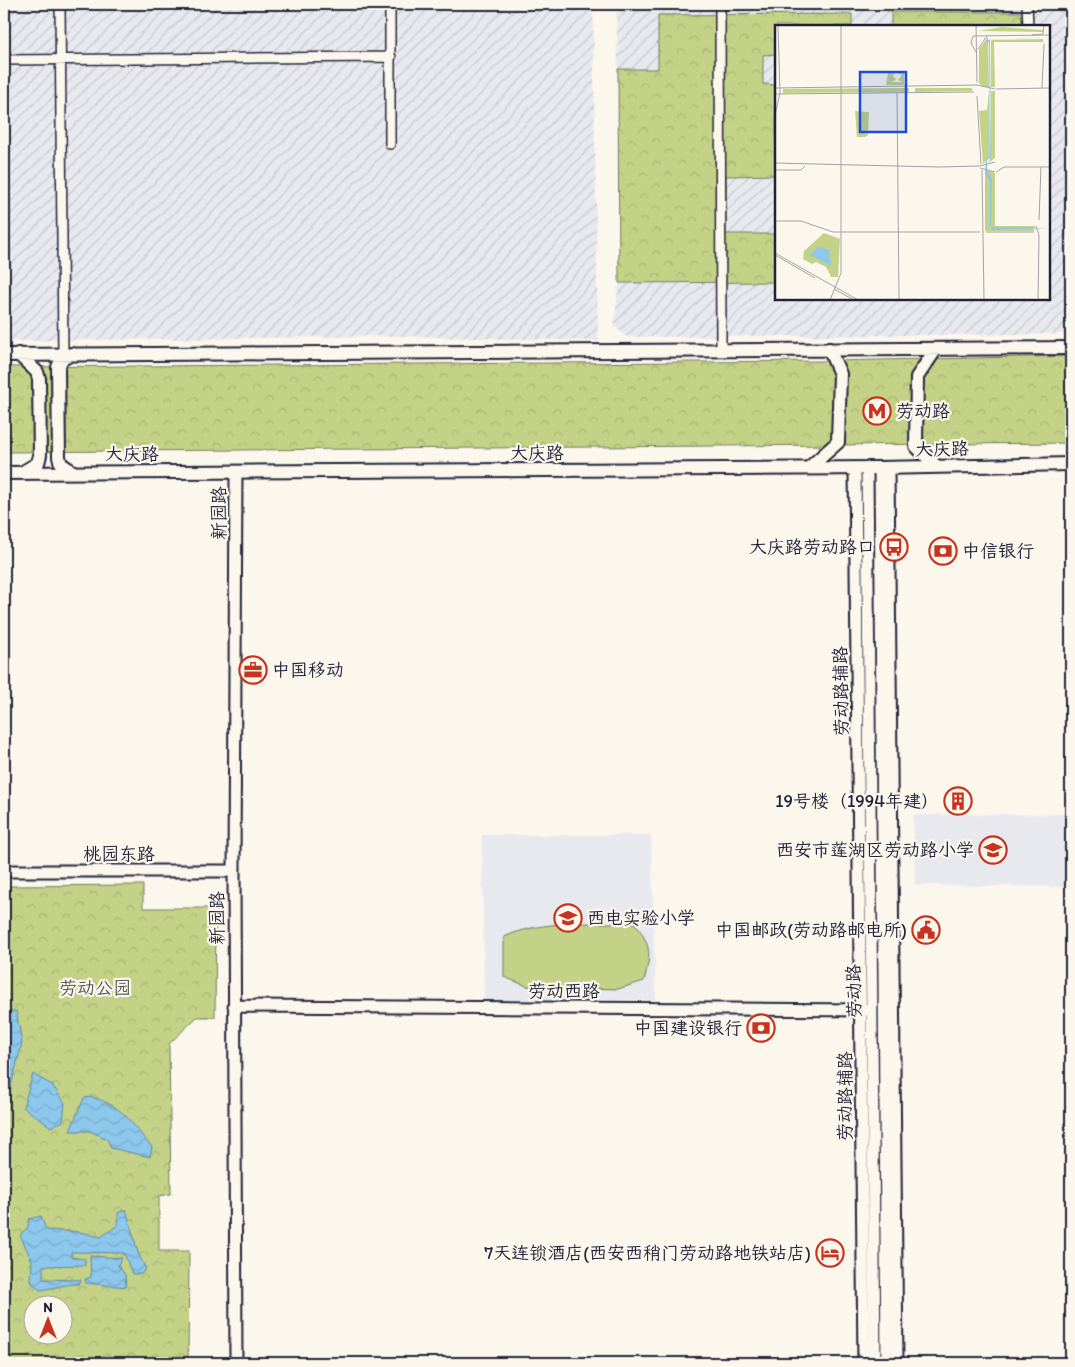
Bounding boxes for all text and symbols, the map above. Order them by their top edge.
inset map [775,25,1050,300]
metro station icon: 劳动路 [862,396,892,426]
place label: 劳动路 [896,400,950,422]
street label: 大庆路 [915,438,969,460]
street label: 大庆路 [510,442,564,464]
street label: 大庆路 [105,443,159,465]
street label: 新园路 [208,486,230,540]
bus stop icon: 大庆路劳动路口 [879,532,909,562]
place label: 大庆路劳动路口 [749,536,875,558]
bank icon: 中信银行 [928,536,958,566]
place label: 中信银行 [962,540,1034,562]
street label: 劳动路辅路 [829,646,853,736]
office icon: 中国移动 [238,655,268,685]
place label: 中国移动 [272,659,344,681]
building icon: 19号楼（1994年建） [943,786,973,816]
place label: 19号楼（1994年建） [775,790,939,812]
school or university icon: 西安市莲湖区劳动路小学 [978,835,1008,865]
place label: 西安市莲湖区劳动路小学 [776,839,974,861]
street label: 桃园东路 [83,843,155,865]
street label: 新园路 [206,891,228,945]
school or university icon: 西电实验小学 [553,903,583,933]
place label: 西电实验小学 [587,907,695,929]
public building icon: 中国邮政(劳动路邮电所) [911,915,941,945]
place label: 中国邮政(劳动路邮电所) [715,919,907,941]
street label: 劳动路 [843,964,865,1018]
park label: 劳动公园 [59,977,131,999]
street label: 劳动西路 [528,980,600,1002]
bank icon: 中国建设银行 [746,1013,776,1043]
place label: 中国建设银行 [634,1017,742,1039]
street label: 劳动路辅路 [834,1051,856,1141]
hotel icon: 7天连锁酒店(西安西稍门劳动路地铁站店) [815,1238,845,1268]
place label: 7天连锁酒店(西安西稍门劳动路地铁站店) [484,1242,811,1264]
north arrow [22,1294,72,1344]
text: N [43,1299,53,1316]

